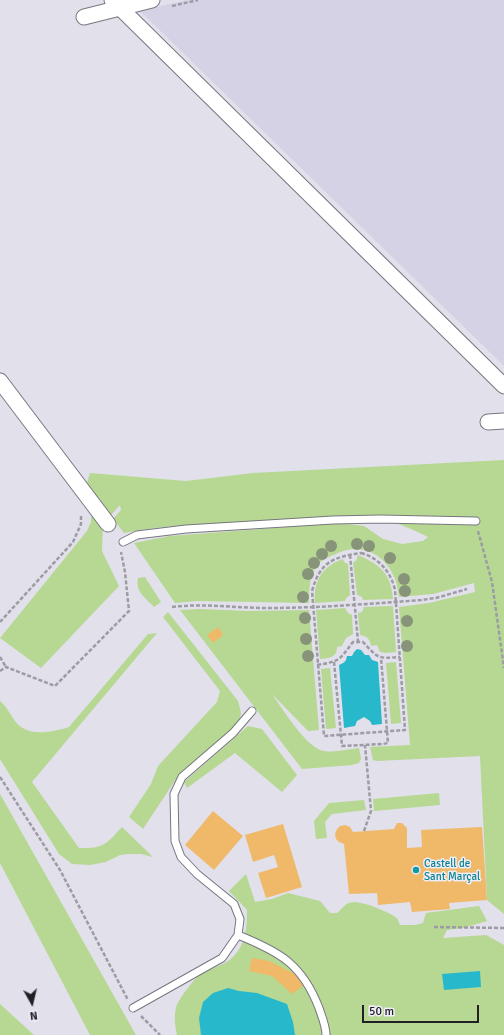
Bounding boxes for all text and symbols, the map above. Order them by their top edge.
place label: Castell de Sant Marçal [424,857,480,883]
marker: Castell de Sant Marçal [411,865,421,875]
north arrow [12,983,52,1023]
scale bar [364,997,481,1023]
text: 50 m [369,1004,394,1019]
text: N [29,1008,38,1022]

